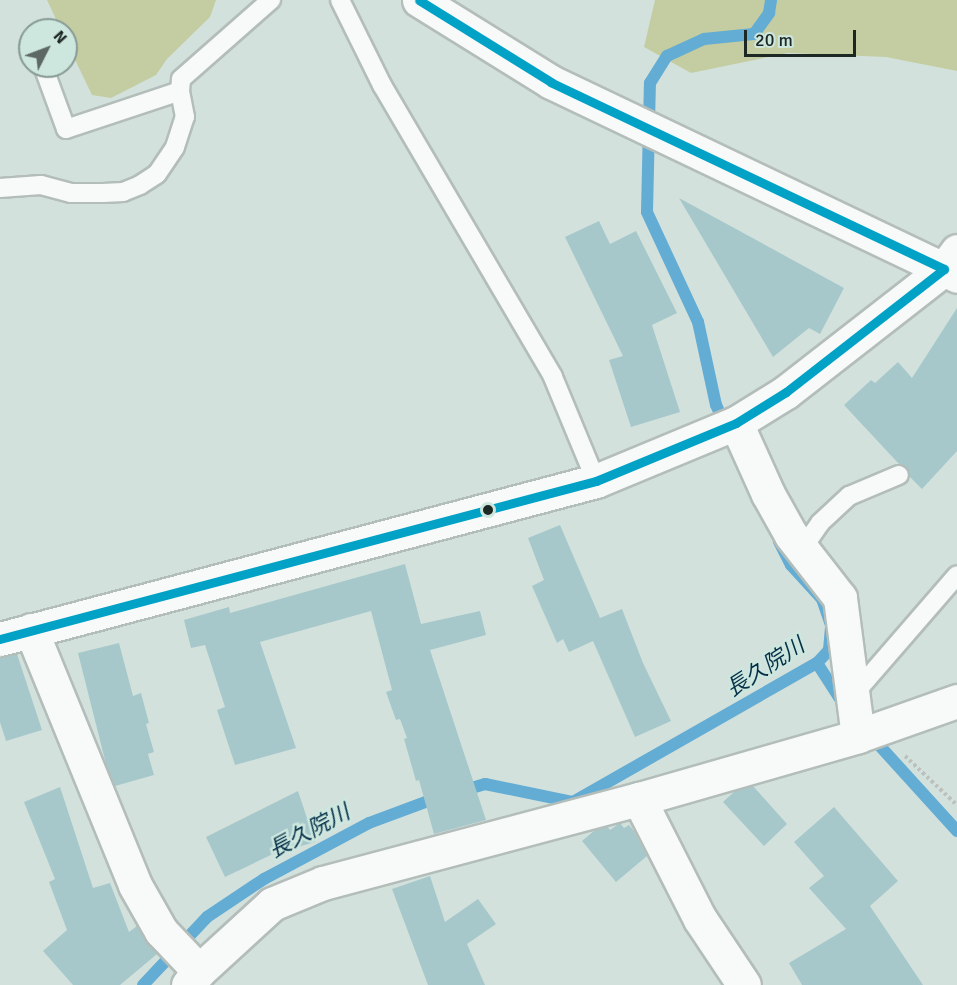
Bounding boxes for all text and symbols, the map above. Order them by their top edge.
north arrow [18,18,78,78]
scale bar [747,18,860,56]
text: N [49,26,71,48]
text: 20 m [755,29,793,51]
unlabelled marker [482,504,494,516]
water label: 長久院川 [721,632,809,702]
water label: 長久院川 [264,799,354,863]

